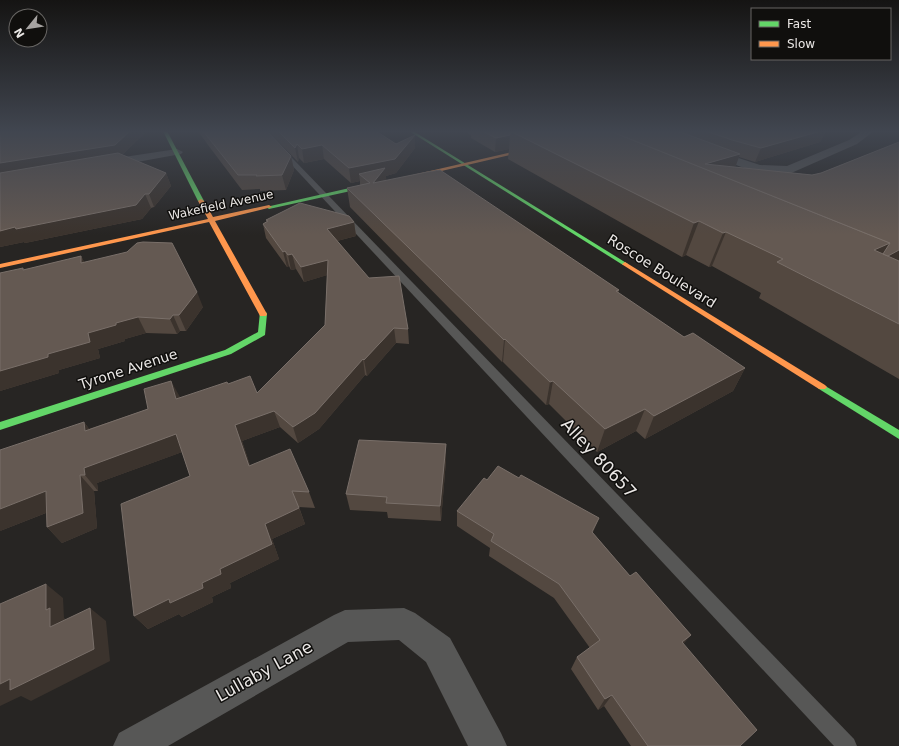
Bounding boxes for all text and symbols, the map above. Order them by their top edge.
north arrow [8,8,48,48]
legend [751,8,891,60]
text: Fast [787,17,811,31]
text: N [12,26,28,40]
text: Slow [787,37,815,51]
street label: Wakefield Avenue [167,187,275,223]
street label: Roscoe Boulevard [605,231,719,311]
street label: Tyrone Avenue [76,346,179,393]
street label: Alley 80657 [557,414,641,502]
street label: Lullaby Lane [212,636,316,706]

